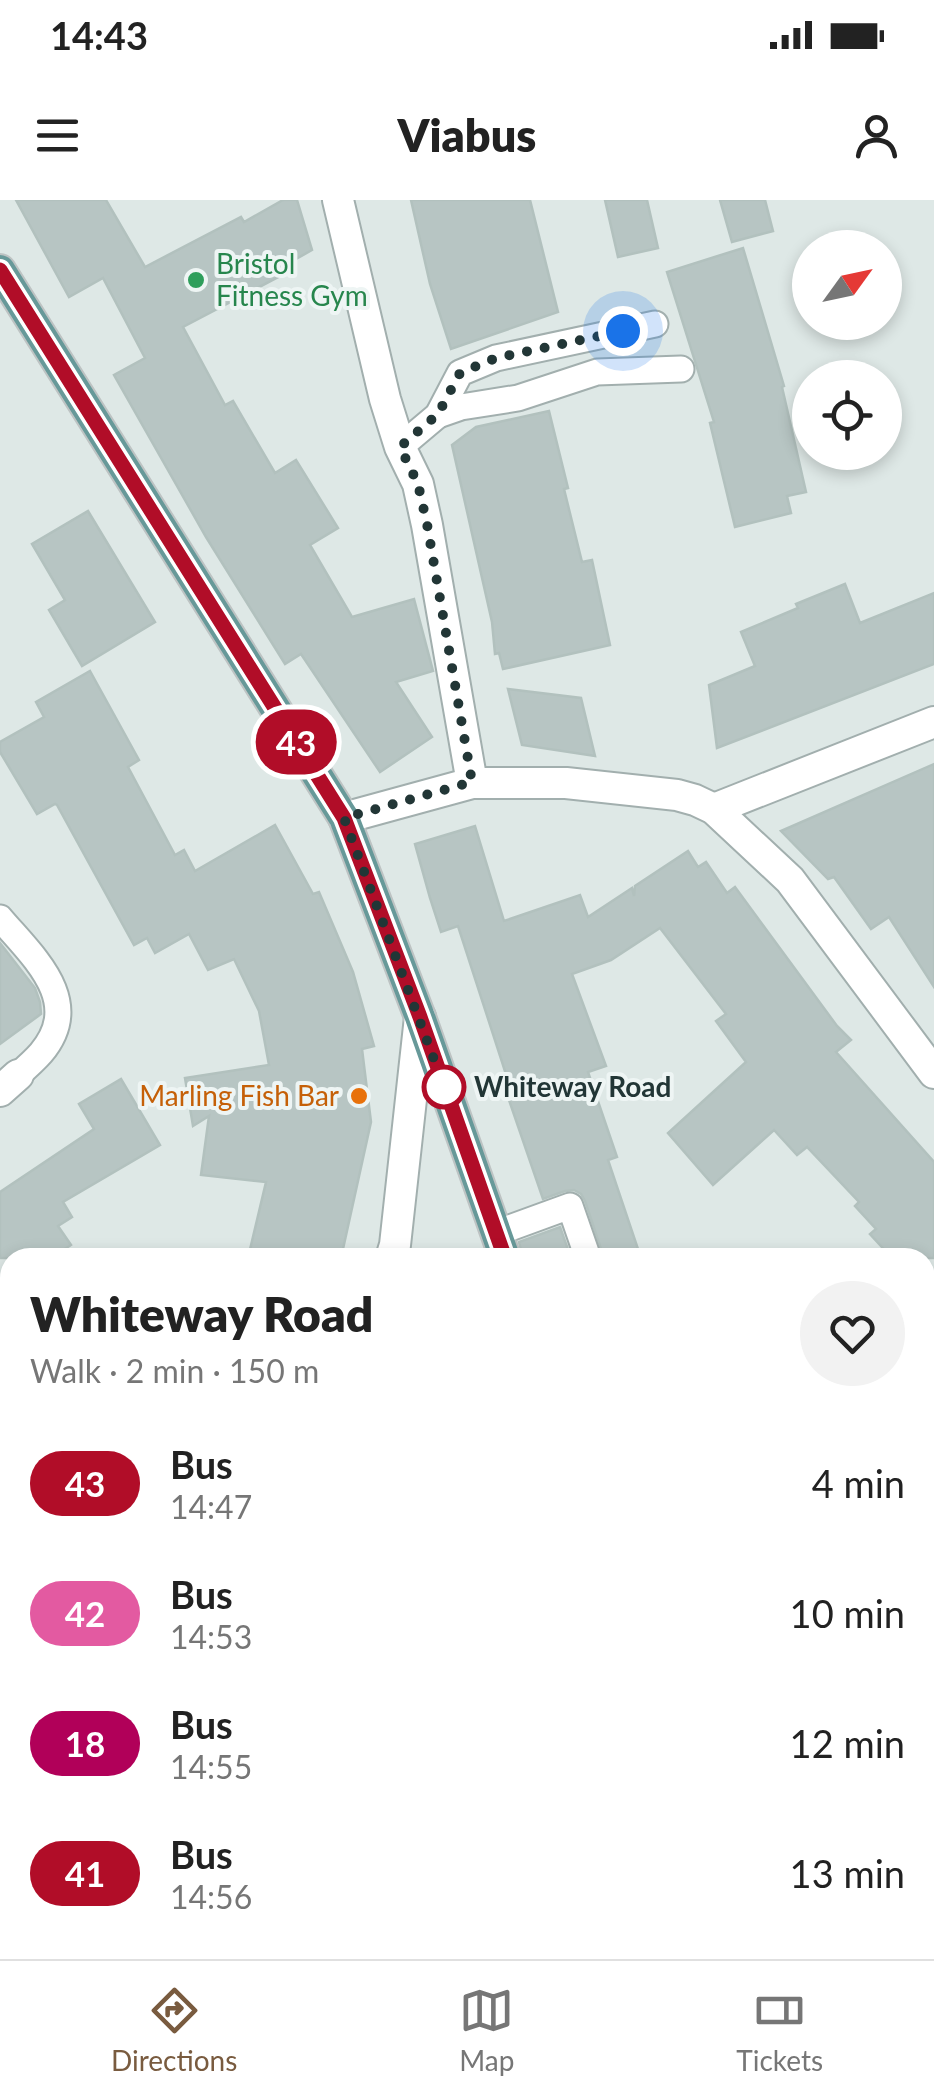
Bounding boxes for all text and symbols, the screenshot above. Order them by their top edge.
text: 14:43 [50,12,148,58]
icon: menu [30,108,85,163]
text: Viabus [398,108,536,162]
icon: person [849,108,904,163]
north arrow [792,230,902,340]
map controls [792,230,902,470]
place label: Bristol Fitness Gym [216,246,368,312]
marker: Bristol Fitness Gym [185,269,207,291]
your location [598,306,648,356]
button: locate [792,360,902,470]
line badge: 43 [251,710,341,774]
text: 43 [276,721,316,763]
marker: Whiteway Road [423,1066,465,1108]
place label: Whiteway Road [474,1069,671,1103]
place label: Marling Fish Bar [139,1078,339,1112]
marker: Marling Fish Bar [348,1085,370,1107]
button: heart [800,1281,905,1386]
text: Whiteway Road [30,1285,373,1342]
text: Walk · 2 min · 150 m [30,1351,319,1390]
text: Bus [170,1441,233,1487]
text: 4 min [812,1460,905,1506]
text: 43 [65,1462,105,1504]
text: 14:47 [170,1487,252,1526]
text: Bus [170,1571,233,1617]
text: 10 min [790,1590,905,1636]
text: 42 [65,1592,105,1634]
text: 14:53 [170,1617,252,1656]
text: Bus [170,1701,233,1747]
text: 12 min [790,1720,905,1766]
text: 18 [65,1722,105,1764]
text: 14:55 [170,1747,252,1786]
text: Bus [170,1831,233,1877]
text: 13 min [790,1850,905,1896]
text: 41 [65,1852,105,1894]
text: 14:56 [170,1877,252,1916]
tab: Directions [111,1983,237,2077]
tab: Map [459,1983,514,2077]
tab: Tickets [736,1983,823,2077]

